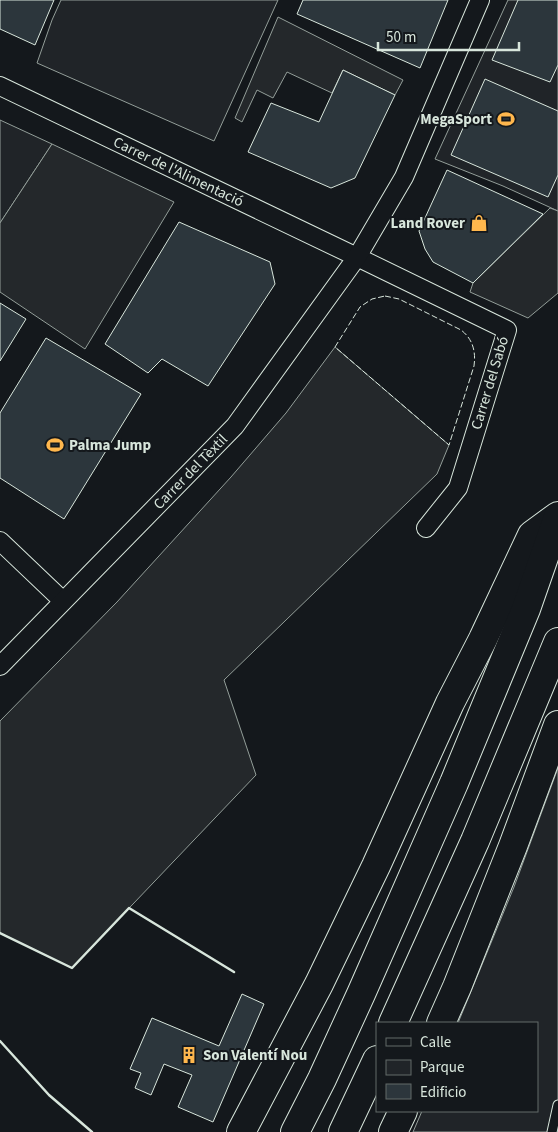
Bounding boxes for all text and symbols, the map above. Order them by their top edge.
scale bar [378,20,519,52]
text: 50 m [386,27,416,48]
place label: MegaSport [420,109,492,130]
sports icon: MegaSport [496,109,516,129]
street label: Carrer de l'Alimentació [110,131,247,212]
place label: Land Rover [390,213,465,234]
shop icon: Land Rover [469,213,489,233]
street label: Carrer del Sabó [466,334,514,432]
street label: Carrer del Tèxtil [148,429,232,514]
sports icon: Palma Jump [45,435,65,455]
place label: Palma Jump [69,435,151,456]
legend [376,1022,538,1112]
text: Calle [420,1032,451,1053]
building icon: Son Valentí Nou [179,1045,199,1065]
place label: Son Valentí Nou [203,1045,307,1066]
text: Parque [420,1057,464,1078]
text: Edificio [420,1082,467,1103]

